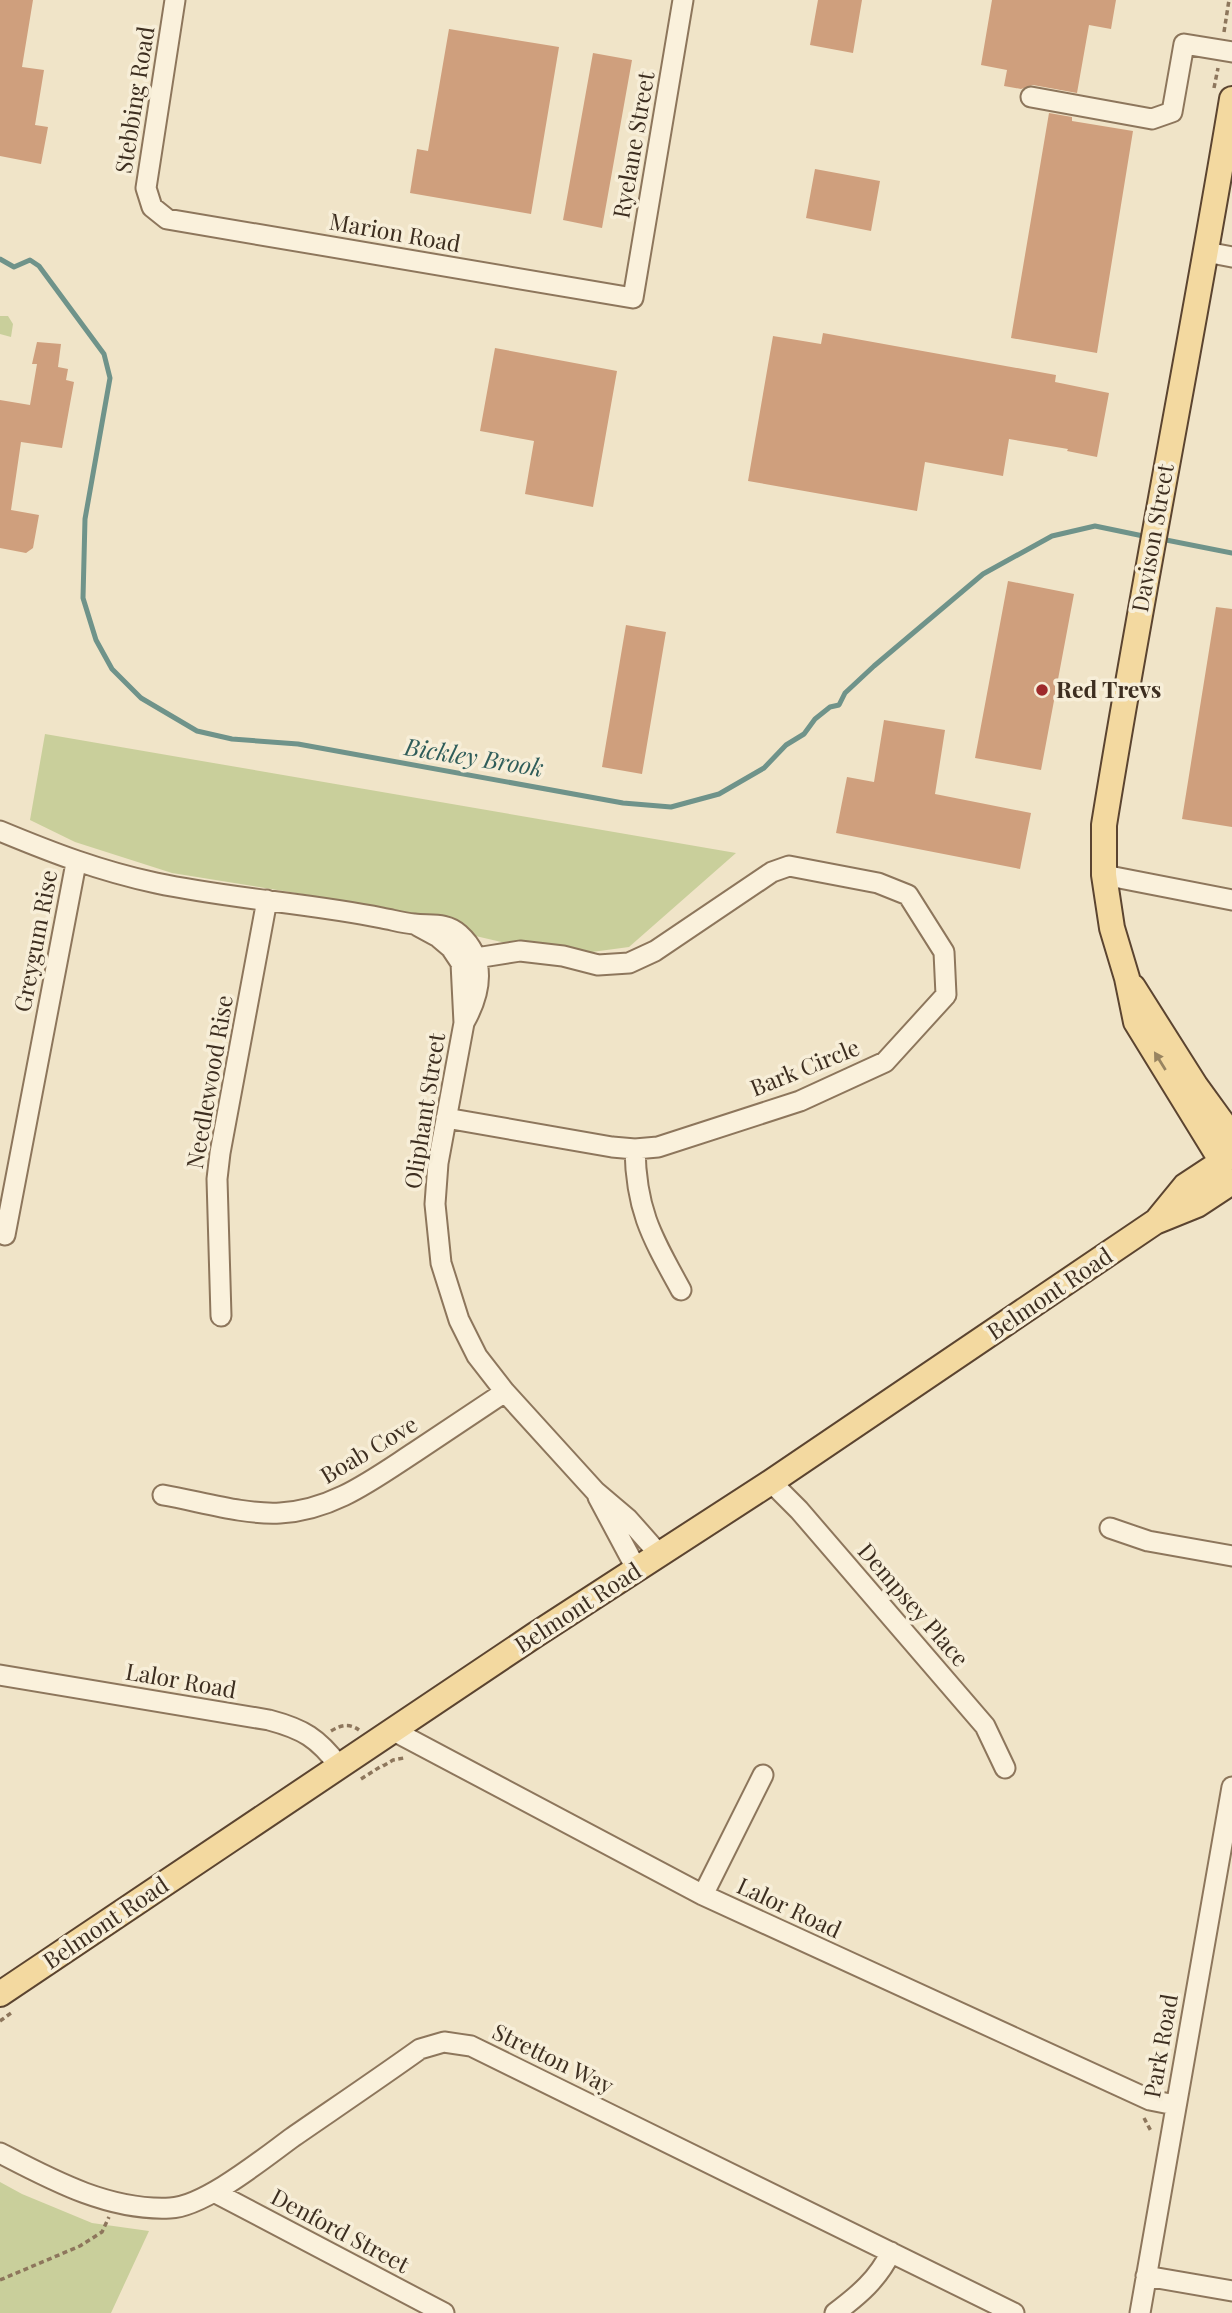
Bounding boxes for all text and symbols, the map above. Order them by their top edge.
street label: Stebbing Road [107,24,160,176]
street label: Ryelane Street [604,68,661,221]
street label: Marion Road [327,205,463,258]
street label: Davison Street [1123,460,1180,614]
place label: Red Trevs [1056,673,1161,704]
marker: Red Trevs [1034,682,1050,698]
water label: Bickley Brook [401,729,546,783]
street label: Greygum Rise [6,867,63,1014]
street label: Needlewood Rise [178,993,239,1171]
street label: Oliphant Street [396,1030,451,1191]
street label: Bark Circle [745,1031,864,1103]
one-way arrow [1154,1052,1167,1071]
street label: Belmont Road [980,1239,1118,1346]
street label: Boab Cove [314,1408,423,1490]
street label: Dempsey Place [852,1536,977,1673]
street label: Belmont Road [508,1554,646,1659]
street label: Lalor Road [124,1655,239,1704]
street label: Belmont Road [36,1868,174,1975]
street label: Lalor Road [732,1869,847,1944]
street label: Park Road [1135,1991,1184,2100]
street label: Stretton Way [488,2015,620,2101]
street label: Denford Street [266,2180,416,2280]

